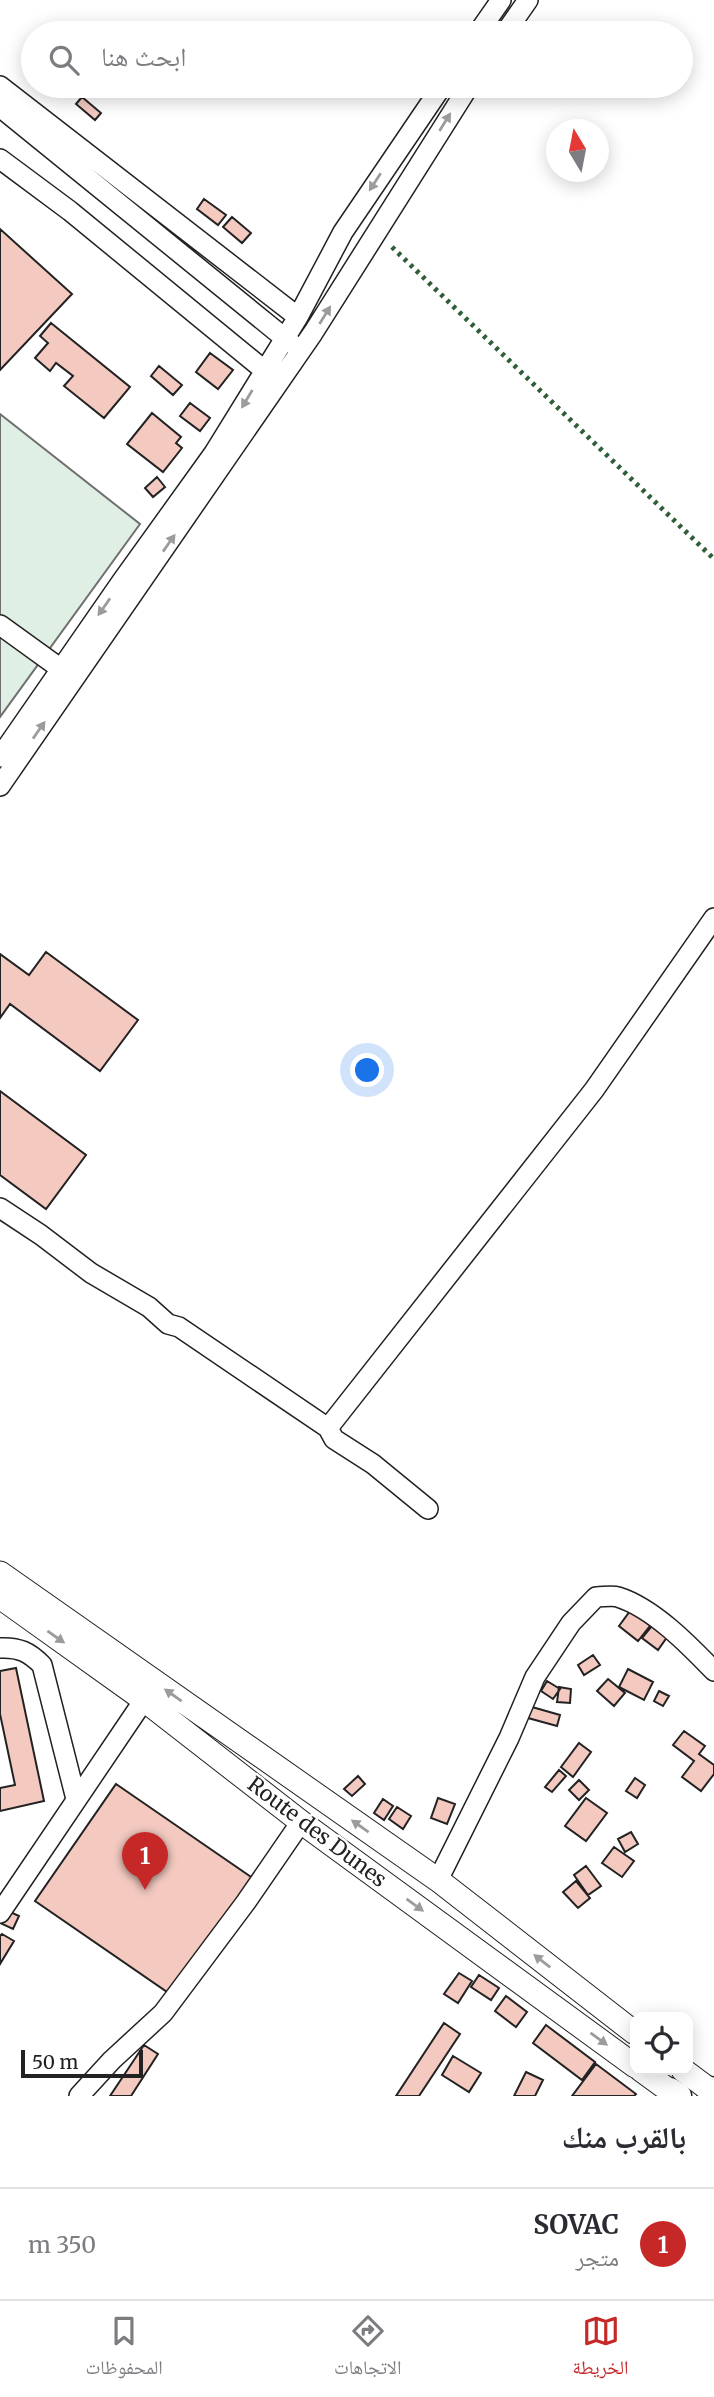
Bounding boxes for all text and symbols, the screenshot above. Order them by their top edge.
search box [21,21,693,98]
text: ابحث هنا [101,40,186,73]
icon: search [45,41,83,79]
one-way arrow [439,112,452,131]
north arrow [546,119,609,182]
one-way arrow [369,173,382,192]
one-way arrow [318,305,331,324]
one-way arrow [240,390,253,409]
one-way arrow [162,534,176,552]
one-way arrow [98,597,111,616]
one-way arrow [32,721,46,739]
your location [350,1053,384,1087]
one-way arrow [47,1630,65,1644]
one-way arrow [164,1688,182,1702]
street label: Route des Dunes [242,1771,392,1893]
one-way arrow [351,1819,369,1833]
pin: 1 [122,1832,168,1890]
one-way arrow [406,1897,424,1911]
one-way arrow [534,1954,552,1969]
map controls [630,2012,693,2075]
button: locate [630,2012,693,2075]
one-way arrow [589,2032,608,2046]
scale bar [21,2047,144,2079]
text: 50 m [32,2050,78,2074]
text: بالقرب منك [562,2118,686,2156]
text: SOVAC [533,2208,619,2241]
text: 350 m [28,2230,96,2259]
text: 1 [658,2230,668,2259]
text: متجر [576,2243,619,2272]
tab: المحفوظات [86,2312,163,2386]
tab: الاتجاهات [334,2312,401,2386]
tab: الخريطة [573,2312,628,2386]

